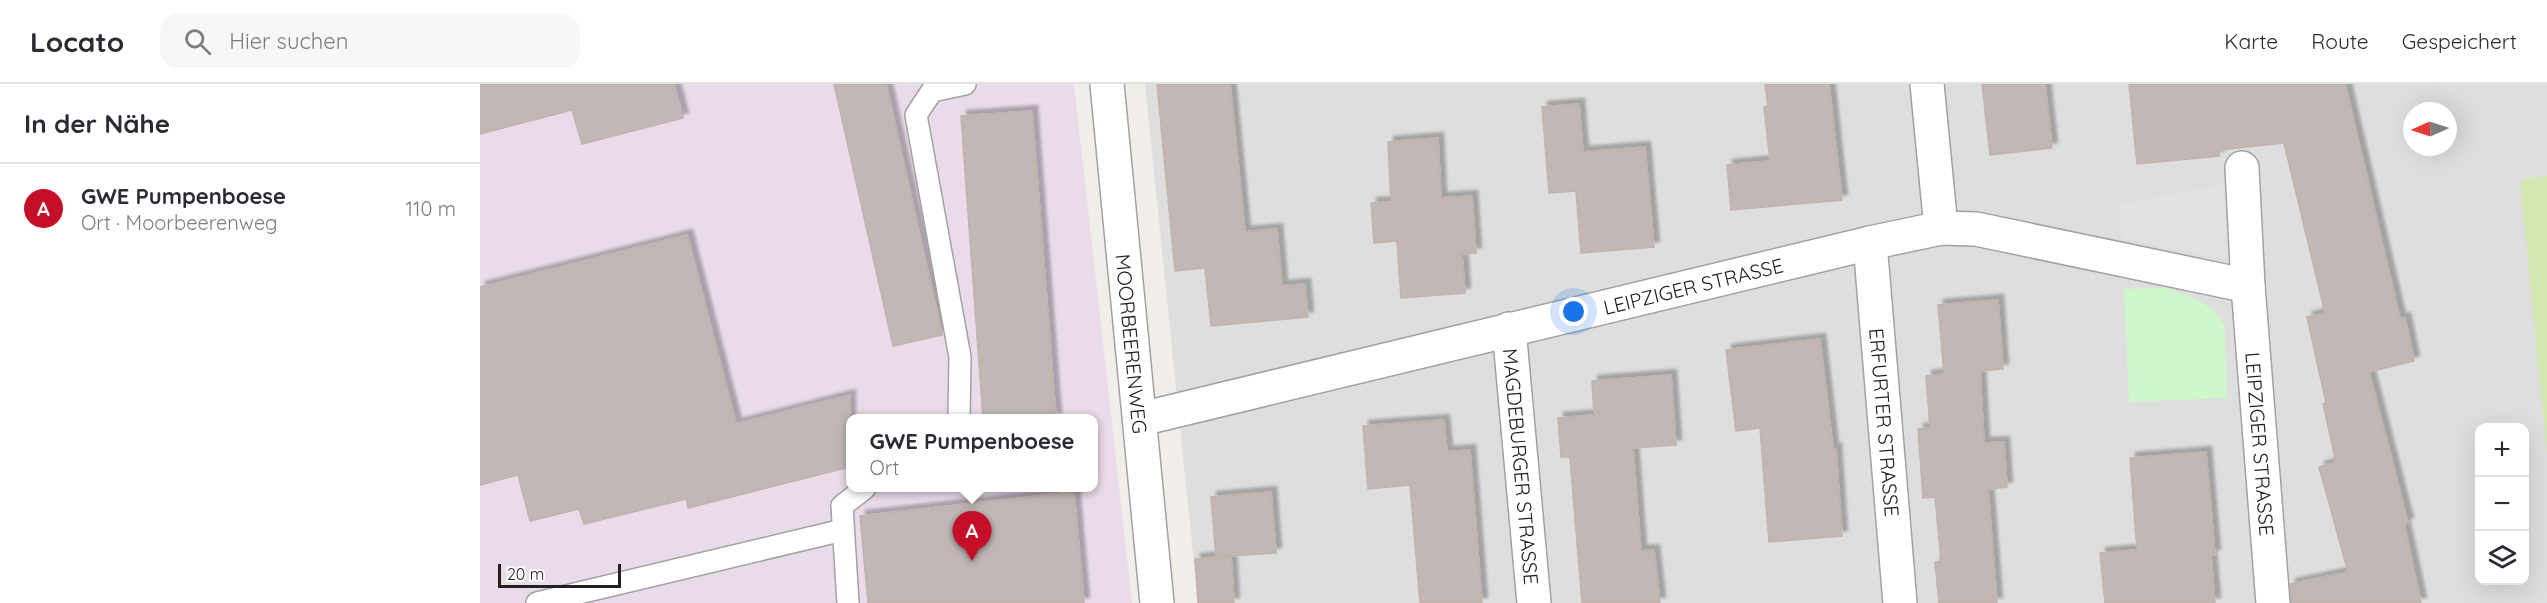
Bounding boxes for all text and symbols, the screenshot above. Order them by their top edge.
search box [160,14,580,68]
text: Locato [30,24,124,59]
icon: search [181,25,214,58]
text: Hier suchen [229,27,348,55]
text: Karte [2224,28,2278,54]
text: Route [2311,28,2369,54]
text: Gespeichert [2402,28,2517,54]
north arrow [2403,102,2457,156]
text: In der Nähe [24,107,170,140]
text: GWE Pumpenboese [81,182,286,210]
text: A [37,196,50,221]
text: 110 m [406,196,456,221]
text: Ort · Moorbeerenweg [81,210,278,235]
street label: LEIPZIGER STRASSE [1601,252,1786,319]
street label: MOORBEERENWEG [1111,253,1153,435]
your location [1559,297,1588,326]
street label: ERFURTER STRASSE [1865,327,1905,518]
street label: MAGDEBURGER STRASSE [1498,347,1545,586]
street label: LEIPZIGER STRASSE [2241,351,2280,537]
popup [846,414,1098,492]
map controls [2475,423,2529,585]
button: + [2475,423,2529,477]
text: GWE Pumpenboese [870,427,1074,455]
text: Ort [870,455,899,480]
button: − [2475,477,2529,531]
pin: A [952,512,992,561]
button: layers [2475,531,2529,585]
scale bar [498,561,621,588]
text: 20 m [507,564,544,584]

